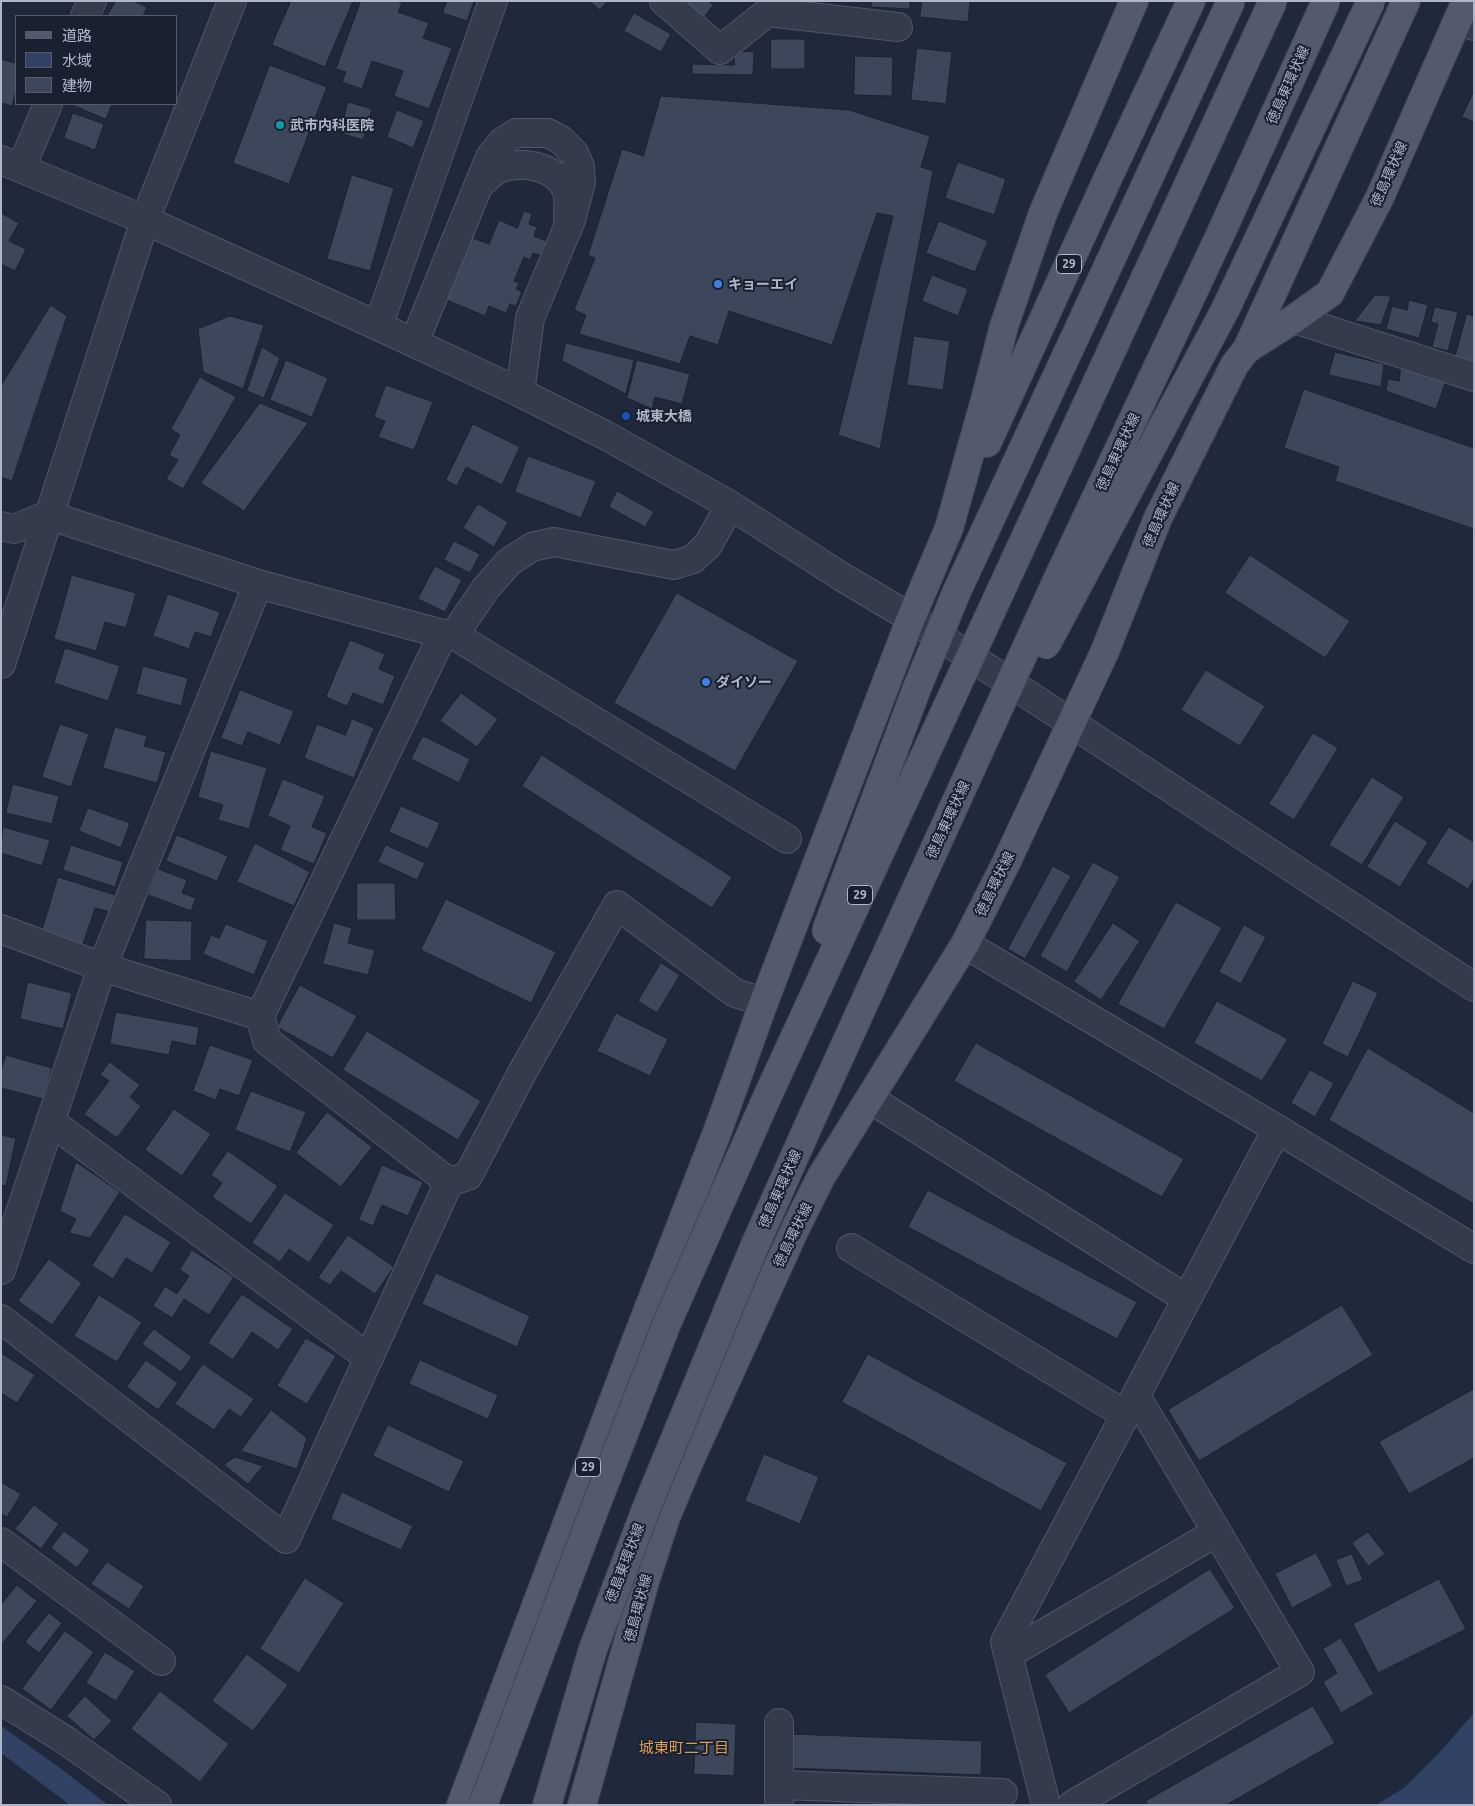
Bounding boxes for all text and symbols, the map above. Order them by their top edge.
legend [15,15,178,105]
text: 道路 [62,27,92,44]
street label: 徳島東環状線 [1263,43,1313,127]
text: 水域 [62,52,92,69]
text: 建物 [62,77,92,94]
place label: 武市内科医院 [290,117,374,133]
marker: 武市内科医院 [274,119,286,131]
street label: 徳島環状線 [1367,139,1411,209]
road number: 29 [1056,254,1082,274]
place label: キョーエイ [728,276,798,292]
marker: キョーエイ [712,278,724,290]
place label: 城東大橋 [636,408,692,424]
marker: 城東大橋 [620,410,632,422]
street label: 徳島東環状線 [1093,410,1143,494]
street label: 徳島環状線 [1139,480,1183,550]
place label: ダイソー [716,674,772,690]
marker: ダイソー [700,676,712,688]
street label: 徳島東環状線 [923,778,973,862]
street label: 徳島環状線 [972,849,1018,919]
road number: 29 [848,886,872,904]
street label: 徳島東環状線 [755,1147,805,1231]
street label: 徳島環状線 [770,1200,816,1270]
road number: 29 [576,1458,600,1476]
street label: 徳島東環状線 [602,1521,648,1605]
street label: 徳島環状線 [621,1572,655,1644]
district label: 城東町二丁目 [639,1739,729,1757]

